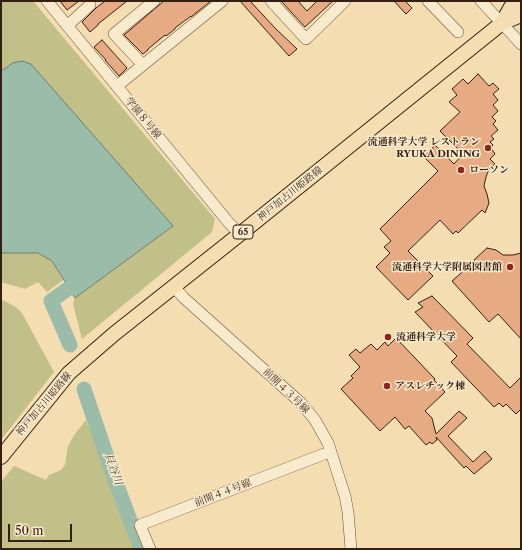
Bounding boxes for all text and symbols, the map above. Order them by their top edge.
street label: 学園８号線 [123,95,163,141]
place label: 流通科学大学 レストラン RYUKA DINING [367,136,480,160]
marker: 流通科学大学 レストラン RYUKA DINING [483,143,493,153]
street label: 神戸加古川姫路線 [255,164,325,224]
place label: ローソン [469,164,509,176]
marker: ローソン [456,165,466,175]
road number: 65 [233,225,253,239]
place label: 流通科学大学附属図書館 [392,261,502,273]
marker: 流通科学大学附属図書館 [505,262,515,272]
place label: 流通科学大学 [396,331,456,343]
marker: 流通科学大学 [383,332,393,342]
street label: 前開４３号線 [260,366,312,416]
street label: 神戸加古川姫路線 [14,370,74,438]
place label: アスレチック棟 [395,380,465,392]
marker: アスレチック棟 [382,381,392,391]
water label: 貝谷川 [101,451,125,487]
street label: 前開４４号線 [193,477,253,509]
scale bar [10,516,74,542]
text: 50 m [15,523,44,538]

